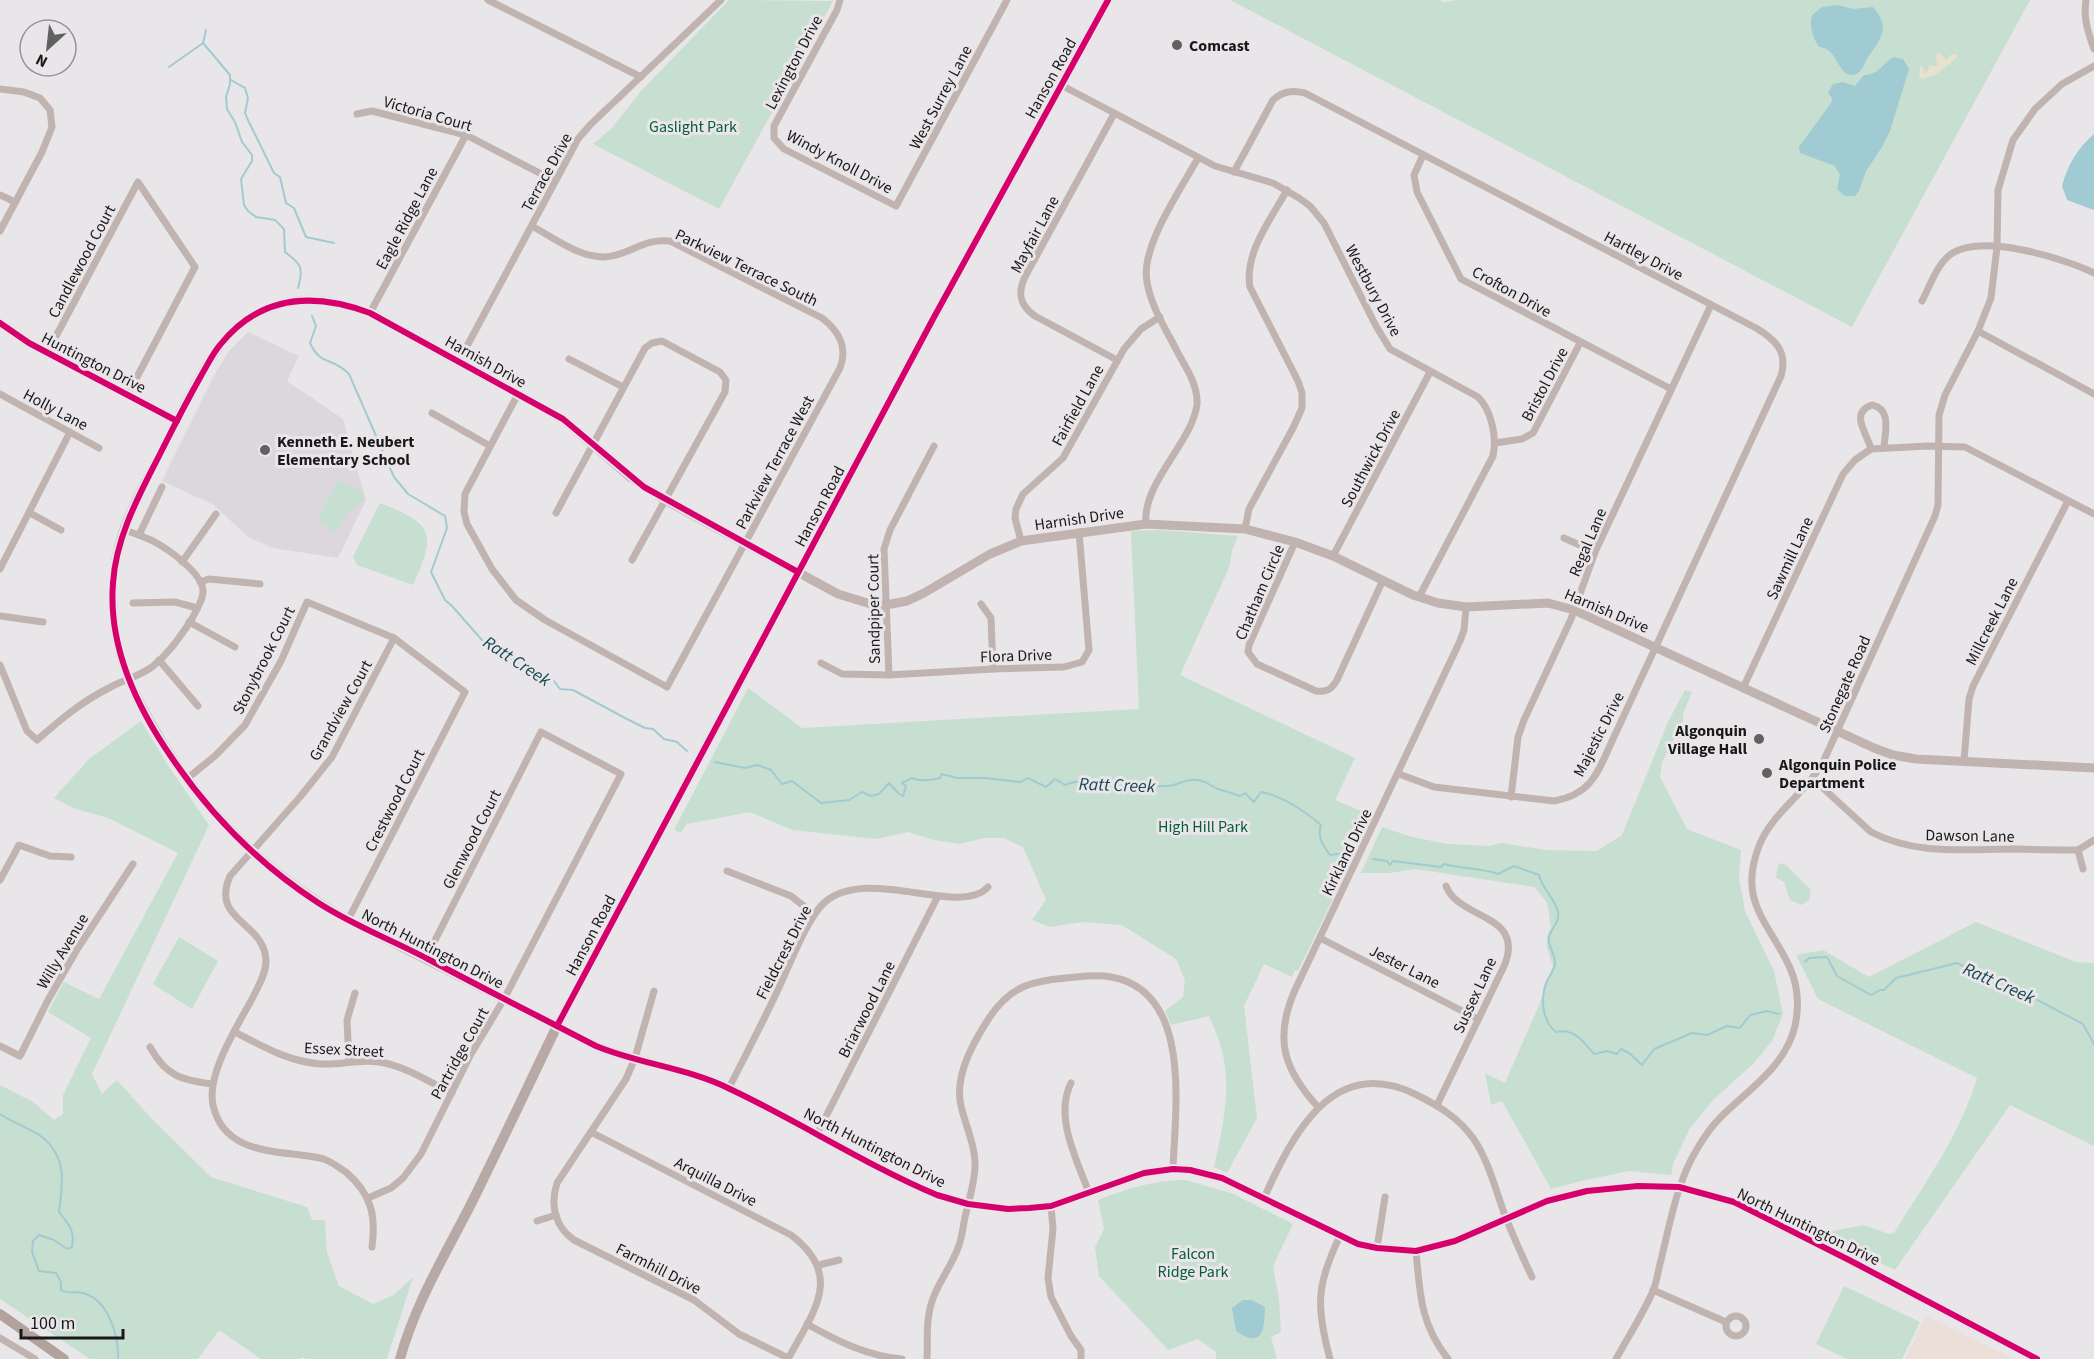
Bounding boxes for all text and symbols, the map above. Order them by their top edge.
street label: Lexington Drive [760,11,828,113]
north arrow [18,18,78,78]
street label: Hanson Road [1020,34,1082,123]
place label: Comcast [1189,35,1250,57]
marker: Comcast [1170,38,1184,52]
street label: West Surrey Lane [904,42,978,153]
text: N [32,48,51,73]
street label: Victoria Court [381,91,475,137]
park label: Gaslight Park [649,116,737,138]
street label: Windy Knoll Drive [782,125,897,199]
street label: Terrace Drive [516,129,578,216]
street label: Eagle Ridge Lane [371,163,443,274]
street label: Mayfair Lane [1005,192,1065,277]
street label: Candlewood Court [43,200,121,322]
street label: Parkview Terrace South [671,224,822,312]
street label: Hartley Drive [1600,226,1687,286]
street label: Westbury Drive [1340,241,1407,340]
street label: Crofton Drive [1468,261,1555,323]
street label: Huntington Drive [38,327,150,399]
street label: Harnish Drive [441,330,530,393]
street label: Bristol Drive [1516,343,1574,425]
street label: Fairfield Lane [1046,361,1109,450]
street label: Holly Lane [19,384,92,436]
street label: Parkview Terrace West [730,391,820,533]
street label: Southwick Drive [1336,405,1406,512]
place label: Kenneth E. Neubert Elementary School [277,431,414,471]
marker: Kenneth E. Neubert Elementary School [258,443,272,457]
street label: Hanson Road [789,462,850,551]
street label: Harnish Drive [1033,502,1125,536]
street label: Regal Lane [1564,505,1612,580]
street label: Sawmill Lane [1761,513,1819,603]
street label: Chatham Circle [1230,541,1290,644]
street label: Sandpiper Court [862,553,886,664]
street label: Millcreek Lane [1960,574,2023,669]
street label: Harnish Drive [1561,583,1652,639]
street label: Stonybrook Court [227,602,301,718]
water label: Ratt Creek [478,630,556,693]
street label: Stonegate Road [1814,632,1876,737]
street label: Flora Drive [980,644,1052,668]
street label: Grandview Court [304,656,378,765]
street label: Majestic Drive [1568,688,1630,781]
place label: Algonquin Village Hall [1667,720,1747,760]
marker: Algonquin Village Hall [1752,732,1766,746]
street label: Crestwood Court [360,745,431,856]
place label: Algonquin Police Department [1778,754,1896,794]
marker: Algonquin Police Department [1760,766,1774,780]
water label: Ratt Creek [1078,772,1156,799]
street label: Glenwood Court [437,785,507,893]
street label: Kirkland Drive [1316,805,1377,900]
park label: High Hill Park [1158,816,1248,838]
street label: Dawson Lane [1925,824,2015,848]
street label: Hanson Road [560,891,621,980]
street label: Fieldcrest Drive [751,902,817,1003]
street label: North Huntington Drive [358,904,507,994]
street label: Willy Avenue [32,910,94,993]
street label: Jester Lane [1366,940,1444,994]
street label: Sussex Lane [1448,954,1502,1037]
water label: Ratt Creek [1959,956,2039,1011]
street label: Briarwood Lane [833,957,901,1062]
street label: Partridge Court [425,1003,495,1104]
street label: Essex Street [303,1037,385,1063]
street label: North Huntington Drive [800,1103,949,1193]
street label: Arquilla Drive [671,1152,761,1212]
street label: North Huntington Drive [1733,1183,1884,1271]
street label: Farmhill Drive [612,1238,705,1300]
park label: Falcon Ridge Park [1158,1243,1228,1283]
scale bar [21,1302,123,1340]
text: 100 m [30,1311,75,1336]

